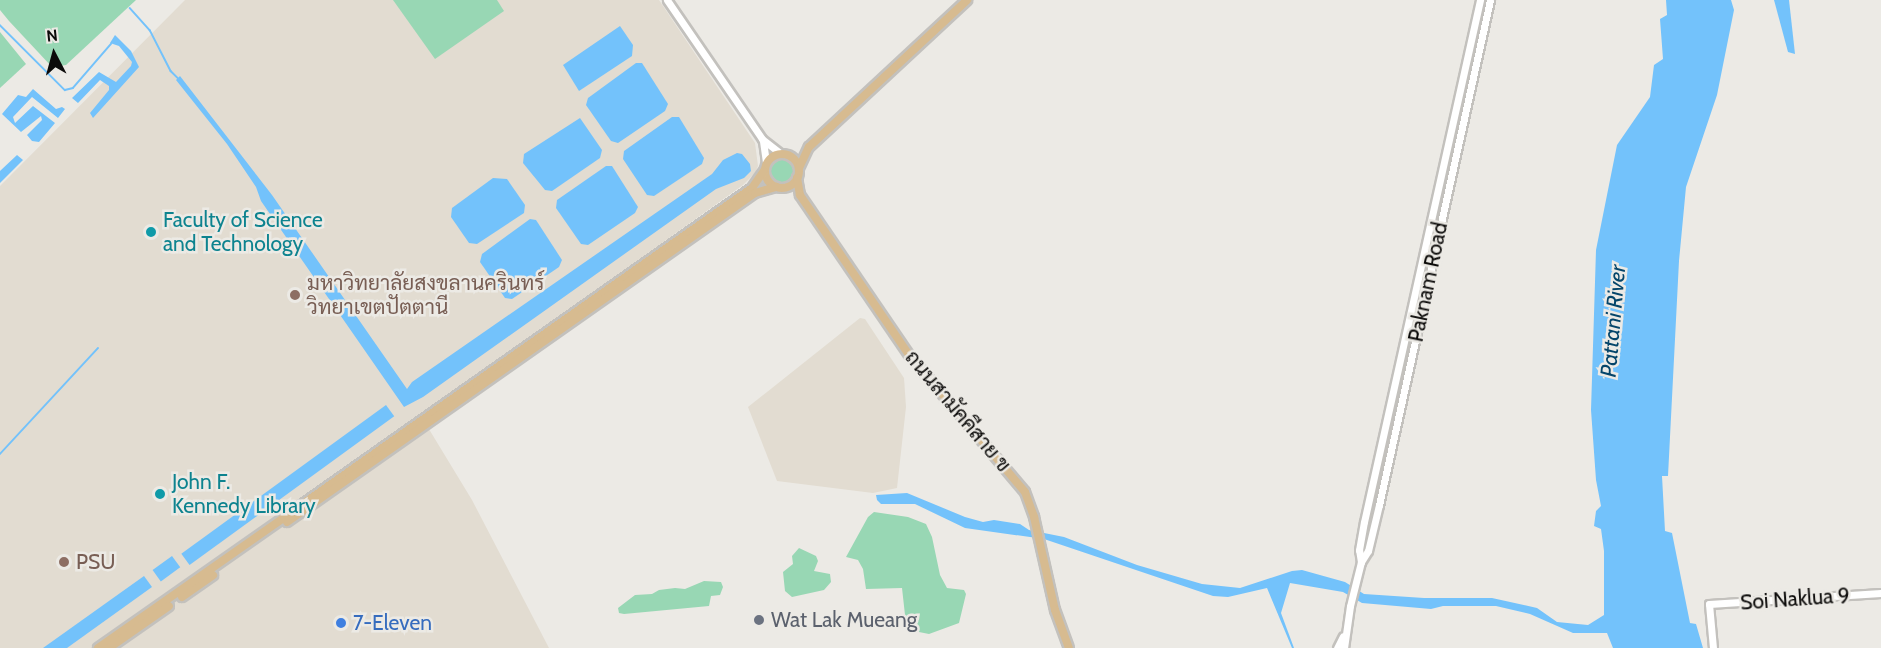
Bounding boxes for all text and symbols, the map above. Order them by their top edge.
north arrow [24,24,84,84]
text: N [45,26,59,46]
place label: Faculty of Science and Technology [163,207,323,257]
street label: Paknam Road [1403,220,1453,344]
marker: Faculty of Science and Technology [144,225,158,239]
water label: Pattani River [1595,264,1631,378]
place label: มหาวิทยาลัยสงขลานครินทร์ วิทยาเขตปัตตานี [307,270,544,320]
marker: มหาวิทยาลัยสงขลานครินทร์ วิทยาเขตปัตตานี [288,288,302,302]
street label: ถนนสามัคคีสาย ข [900,345,1016,477]
place label: John F. Kennedy Library [172,469,316,519]
marker: John F. Kennedy Library [153,487,167,501]
place label: PSU [76,549,115,575]
marker: PSU [57,555,71,569]
street label: Soi Naklua 9 [1739,583,1851,615]
place label: Wat Lak Mueang [771,607,917,633]
place label: 7-Eleven [353,610,432,636]
marker: Wat Lak Mueang [752,613,766,627]
marker: 7-Eleven [334,616,348,630]

